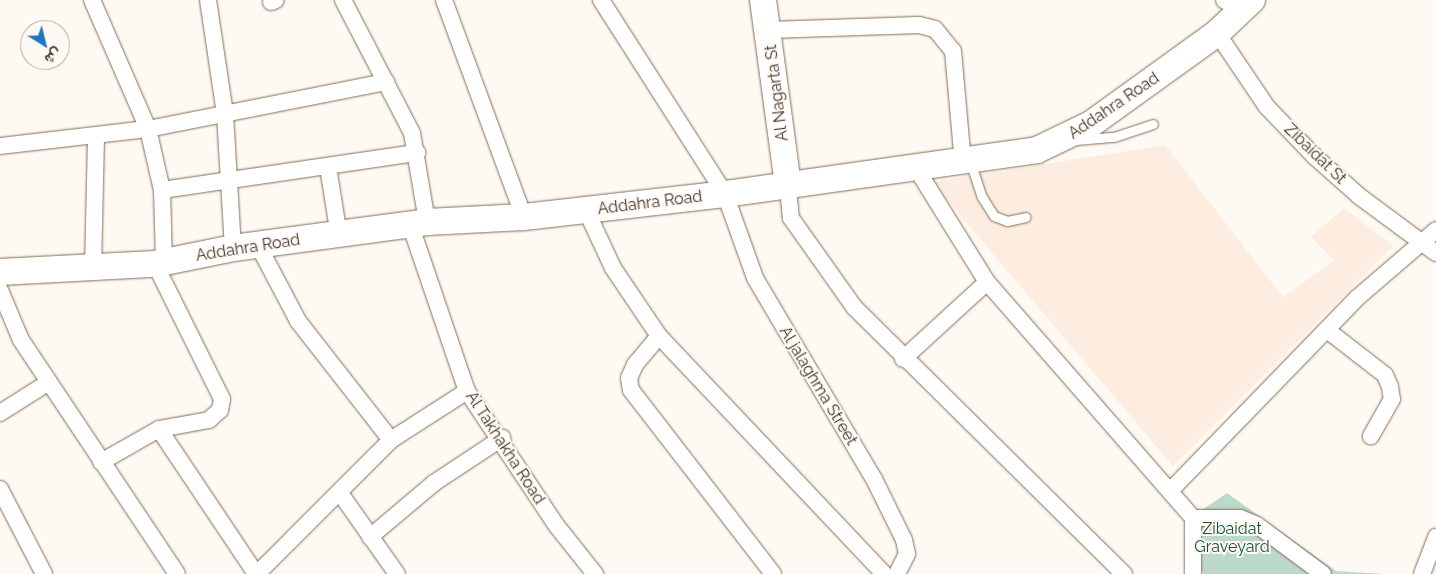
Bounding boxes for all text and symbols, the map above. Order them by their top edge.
north arrow [20,20,70,70]
street label: Al Nagarta St [762,43,792,143]
text: ش [42,45,65,68]
street label: Addahra Road [1065,69,1163,143]
street label: Zibaidat St [1280,120,1350,188]
street label: Addahra Road [597,187,703,219]
street label: Addahra Road [195,230,301,266]
street label: Al jalaghma Street [775,323,861,449]
street label: Al Takhakha Road [461,388,549,508]
park label: Zibaidat Graveyard [1194,519,1270,557]

